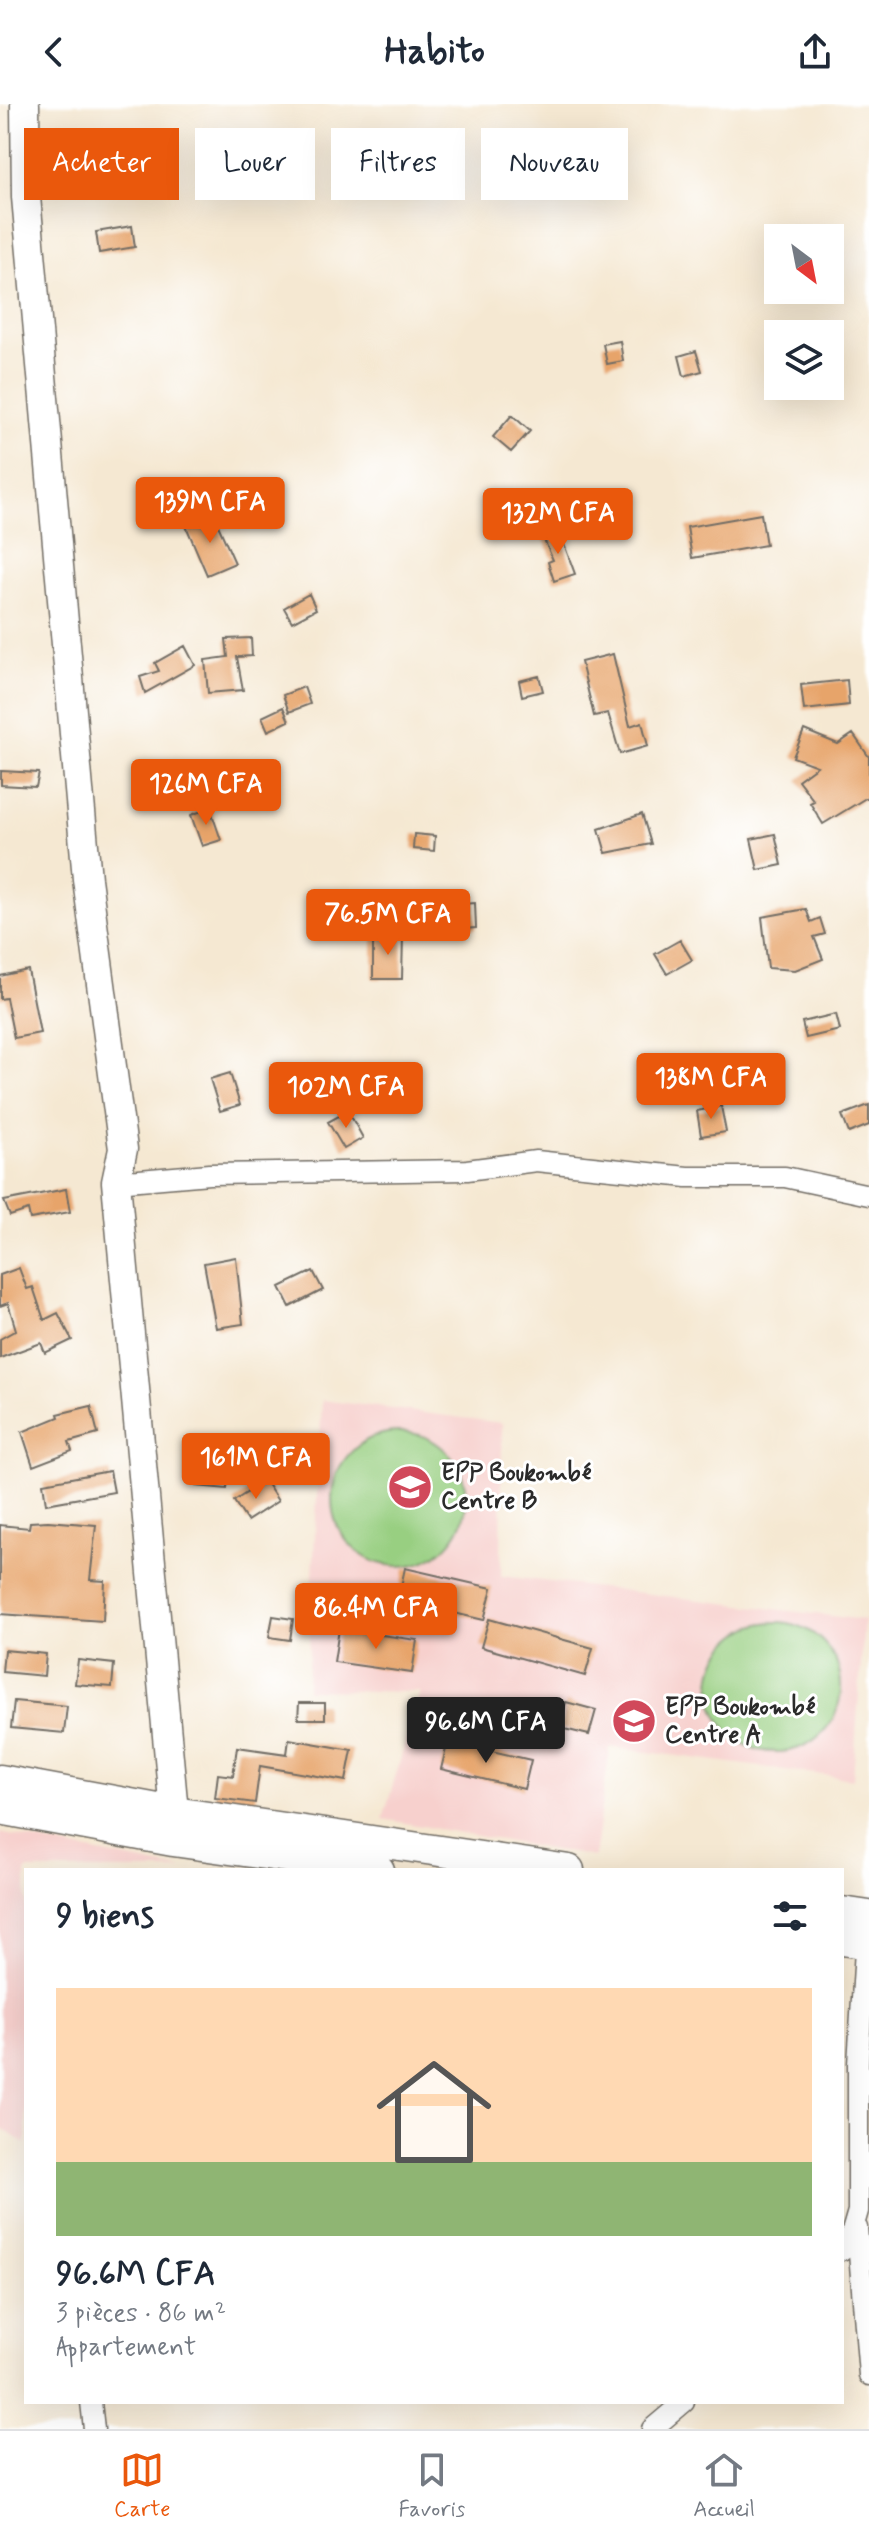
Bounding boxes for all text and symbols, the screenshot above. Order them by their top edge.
text: Habito [384,29,485,76]
icon: back [32,30,76,74]
icon: share [793,30,837,74]
chip: Acheter [24,128,179,200]
chip: Louer [195,128,315,200]
chip: Filtres [331,128,465,200]
chip: Nouveau [481,128,628,200]
north arrow [764,224,844,304]
map controls [764,224,844,400]
button: layers [764,320,844,400]
pin: 139M CFA [127,477,293,545]
text: 139M CFA [154,486,266,520]
pin: 132M CFA [475,488,641,556]
text: 132M CFA [501,497,615,531]
pin: 126M CFA [123,759,289,827]
text: 126M CFA [149,768,263,802]
pin: 76.5M CFA [296,889,480,957]
text: 76.5M CFA [324,898,452,932]
pin: 138M CFA [628,1053,794,1121]
pin: 102M CFA [263,1062,429,1130]
text: 138M CFA [655,1062,768,1096]
text: 102M CFA [287,1071,405,1105]
pin: 161M CFA [173,1433,339,1501]
text: 161M CFA [200,1442,312,1476]
place label: EPP Boukombé Centre B [441,1458,592,1517]
school or university icon: EPP Boukombé Centre B [386,1463,434,1511]
pin: 86.4M CFA [284,1583,468,1651]
text: 86.4M CFA [313,1592,439,1626]
place label: EPP Boukombé Centre A [665,1692,816,1751]
pin: 96.6M CFA [394,1697,578,1765]
school or university icon: EPP Boukombé Centre A [610,1697,658,1745]
text: 96.6M CFA [425,1706,547,1740]
text: 9 biens [56,1894,154,1939]
icon: filters [768,1894,812,1938]
icon: home [362,2040,506,2184]
text: 96.6M CFA [56,2252,216,2297]
text: 3 pièces · 86 m² [56,2297,226,2331]
text: Appartement [56,2331,196,2365]
tab: Carte [114,2448,170,2524]
tab: Favoris [398,2448,465,2524]
tab: Accueil [693,2448,755,2524]

